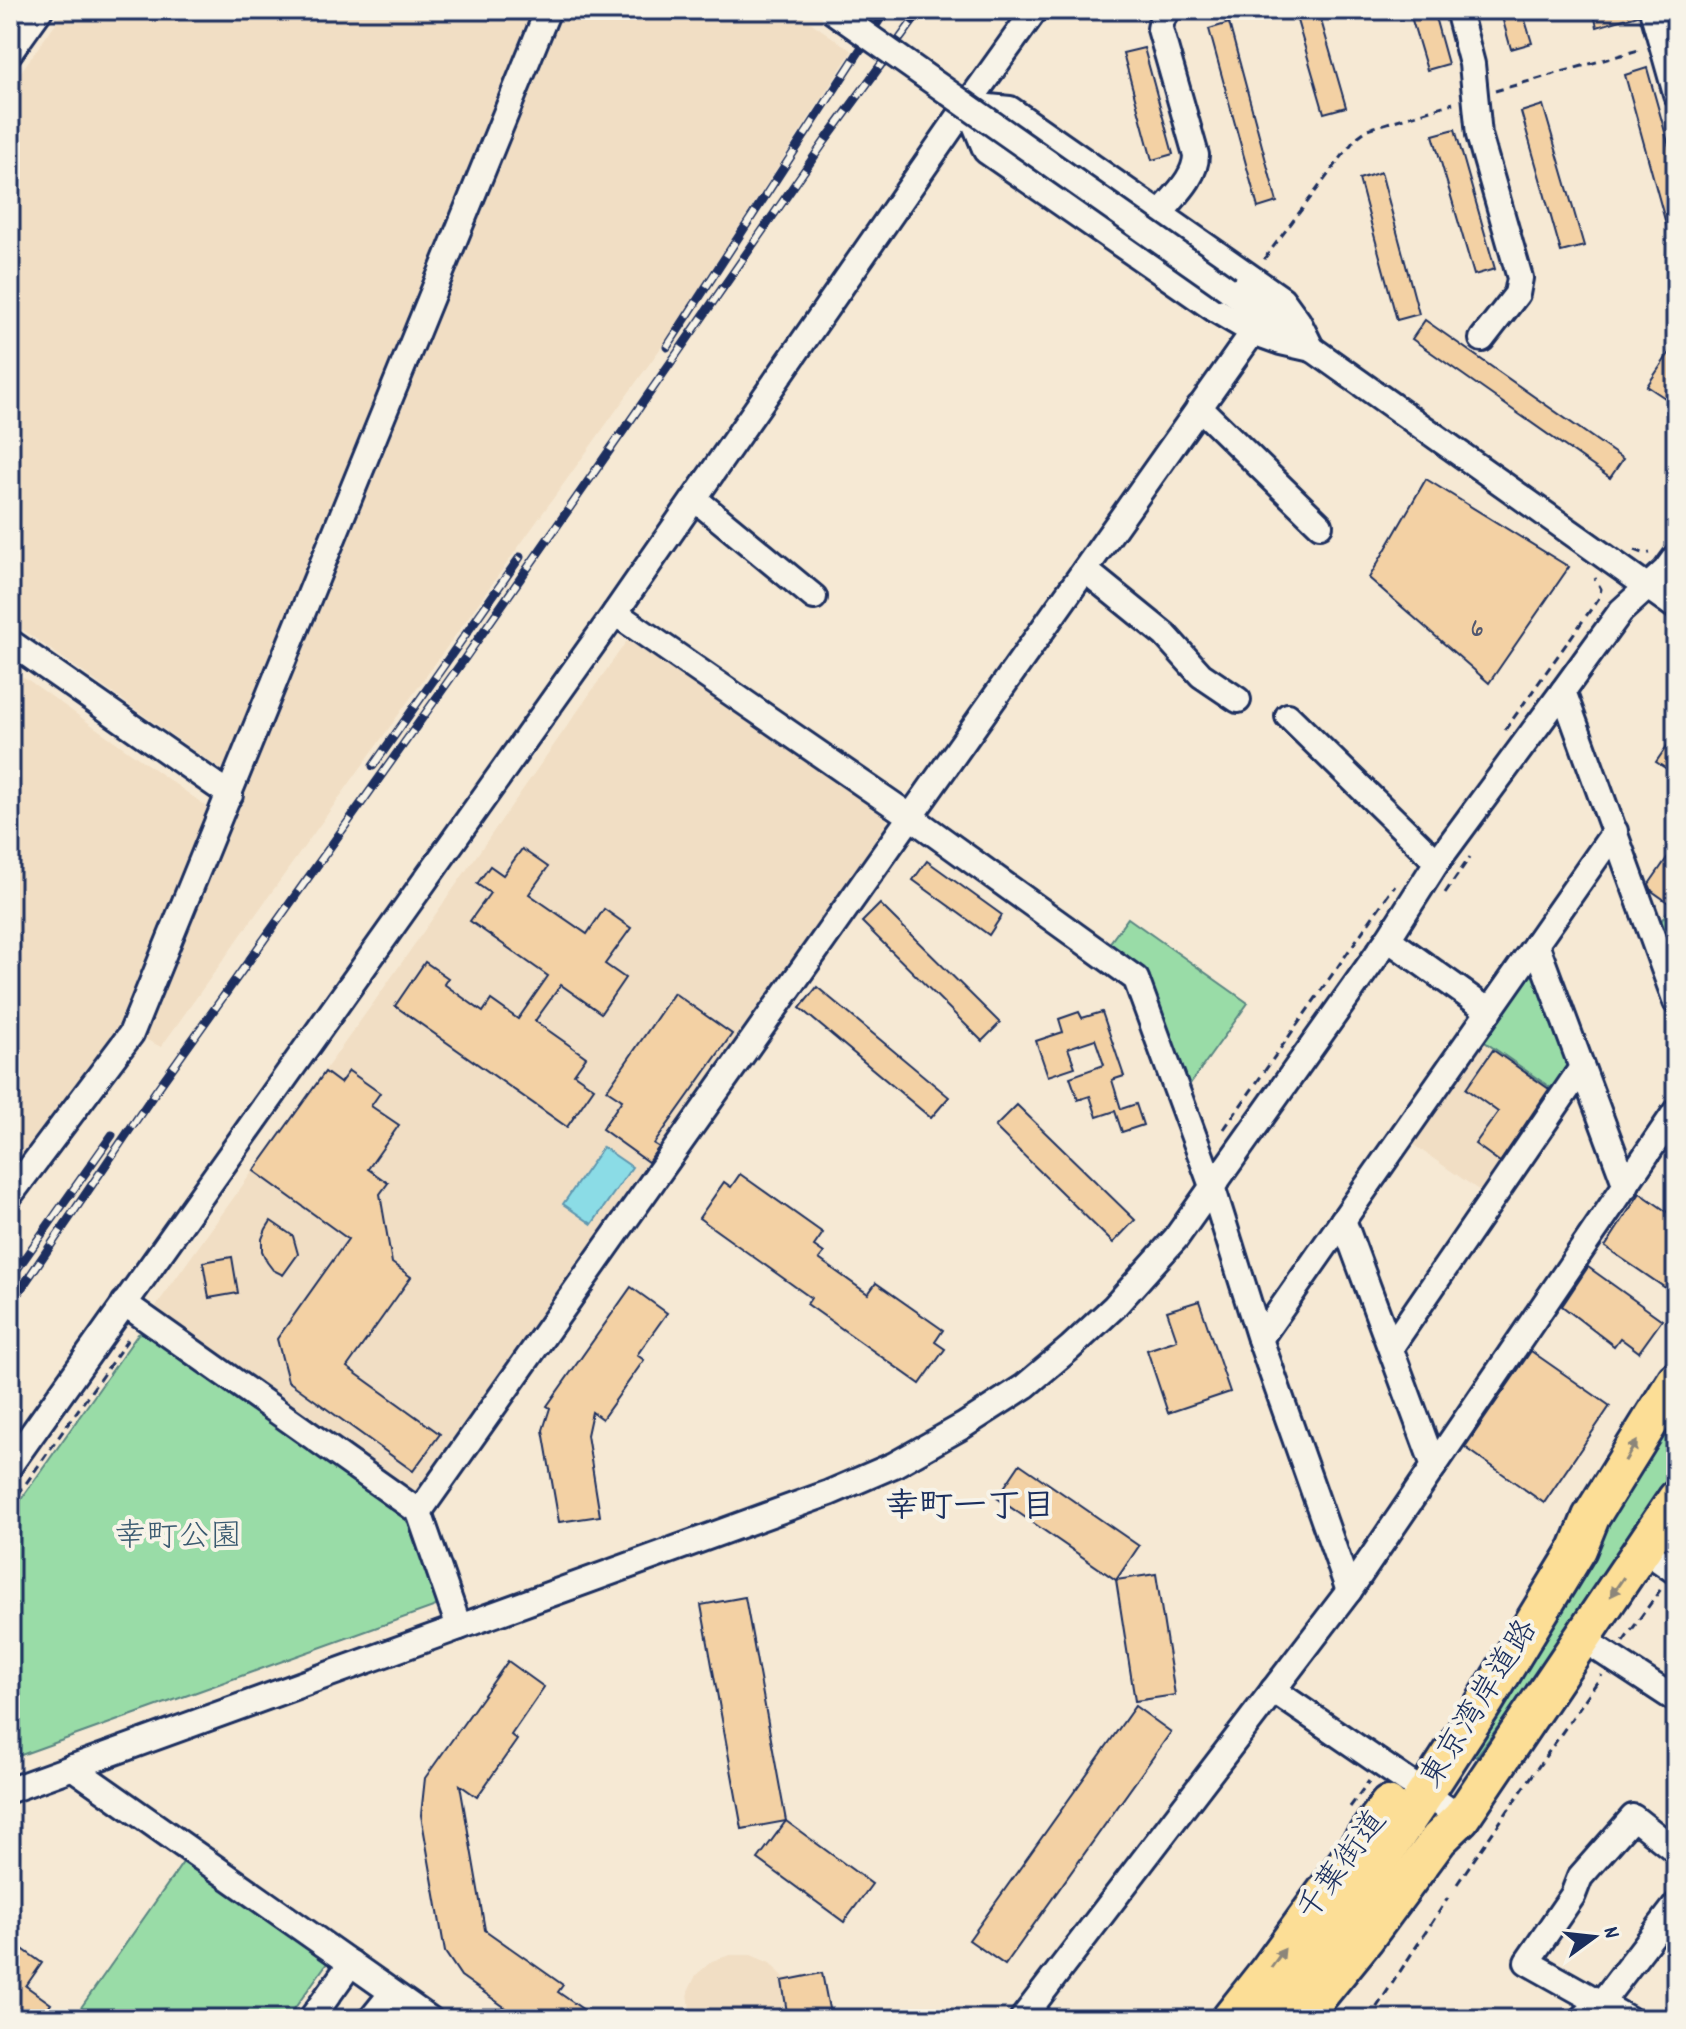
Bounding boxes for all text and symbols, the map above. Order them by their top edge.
house number: 6 [1470,611,1484,651]
one-way arrow [1624,1440,1638,1462]
district label: 幸町一丁目 [885,1485,1055,1534]
park label: 幸町公園 [114,1516,242,1562]
one-way arrow [1611,1576,1625,1598]
street label: 東京湾岸道路 [1411,1611,1551,1799]
street label: 千葉街道 [1288,1802,1400,1932]
north arrow [1554,1897,1634,1977]
text: N [1594,1923,1626,1942]
one-way arrow [1270,1947,1285,1968]

